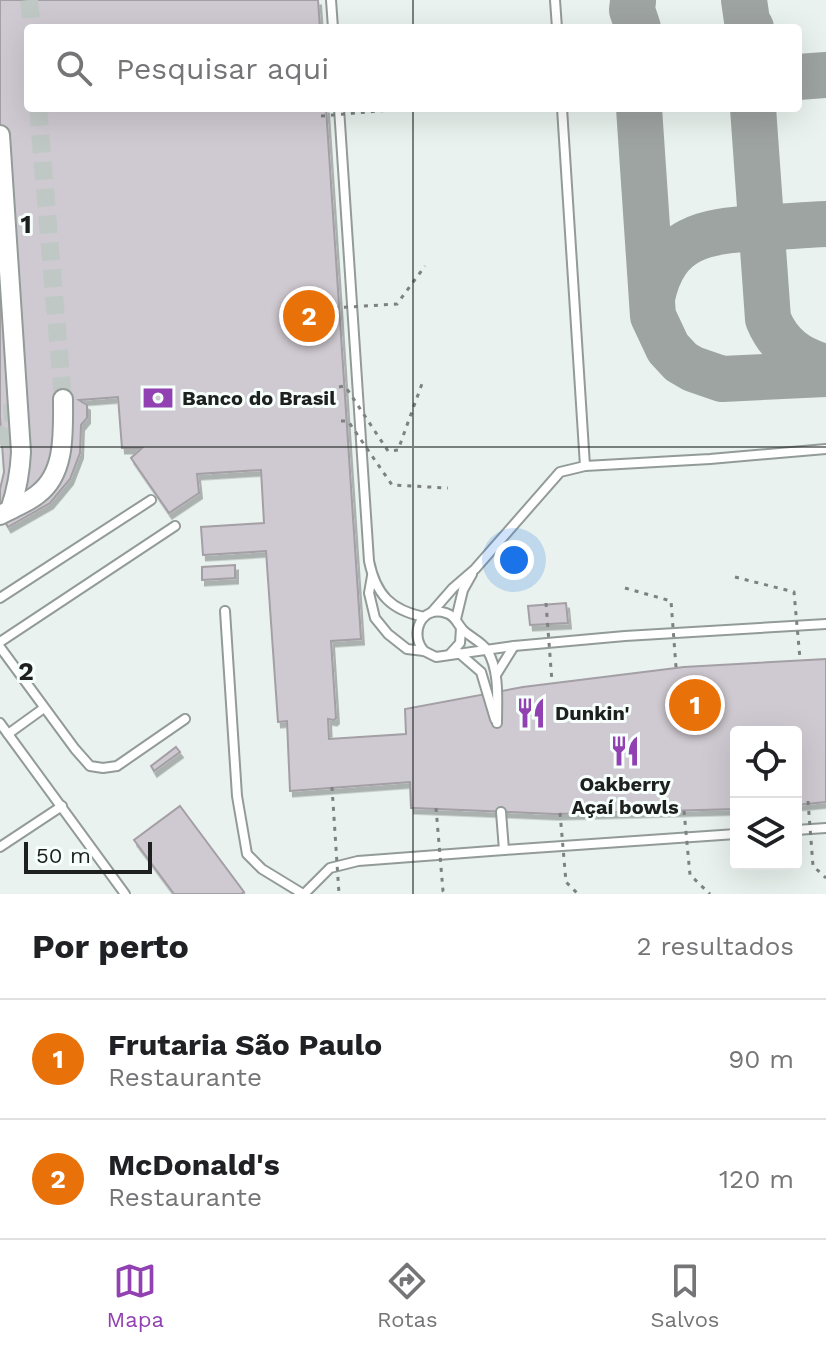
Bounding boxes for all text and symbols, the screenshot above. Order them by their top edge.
search box [24,24,802,112]
icon: search [52,46,96,90]
text: Pesquisar aqui [116,51,329,86]
text: 1 [20,209,32,239]
pin: 2 [283,286,335,346]
bank icon: Banco do Brasil [141,381,175,415]
place label: Banco do Brasil [182,386,336,410]
your location [494,540,534,580]
text: 2 [18,656,34,686]
pin: 1 [669,675,721,735]
restaurant icon: Dunkin' [514,696,548,730]
place label: Dunkin' [555,701,630,725]
map controls [730,726,802,870]
button: locate [730,726,802,798]
restaurant icon: Oakberry Açaí bowls [608,734,642,768]
place label: Oakberry Açaí bowls [571,772,679,819]
button: layers [730,798,802,870]
scale bar [24,838,152,874]
text: 50 m [36,843,91,868]
text: Por perto [32,926,189,966]
text: 2 resultados [636,931,794,961]
text: Frutaria São Paulo [108,1027,382,1062]
text: 1 [52,1044,64,1074]
text: 90 m [728,1044,794,1074]
text: Restaurante [108,1062,262,1092]
text: McDonald's [108,1147,280,1182]
text: 2 [50,1164,66,1194]
text: 120 m [719,1164,794,1194]
text: Restaurante [108,1182,262,1212]
tab: Mapa [107,1259,164,1332]
tab: Rotas [377,1259,438,1332]
tab: Salvos [651,1259,719,1332]

